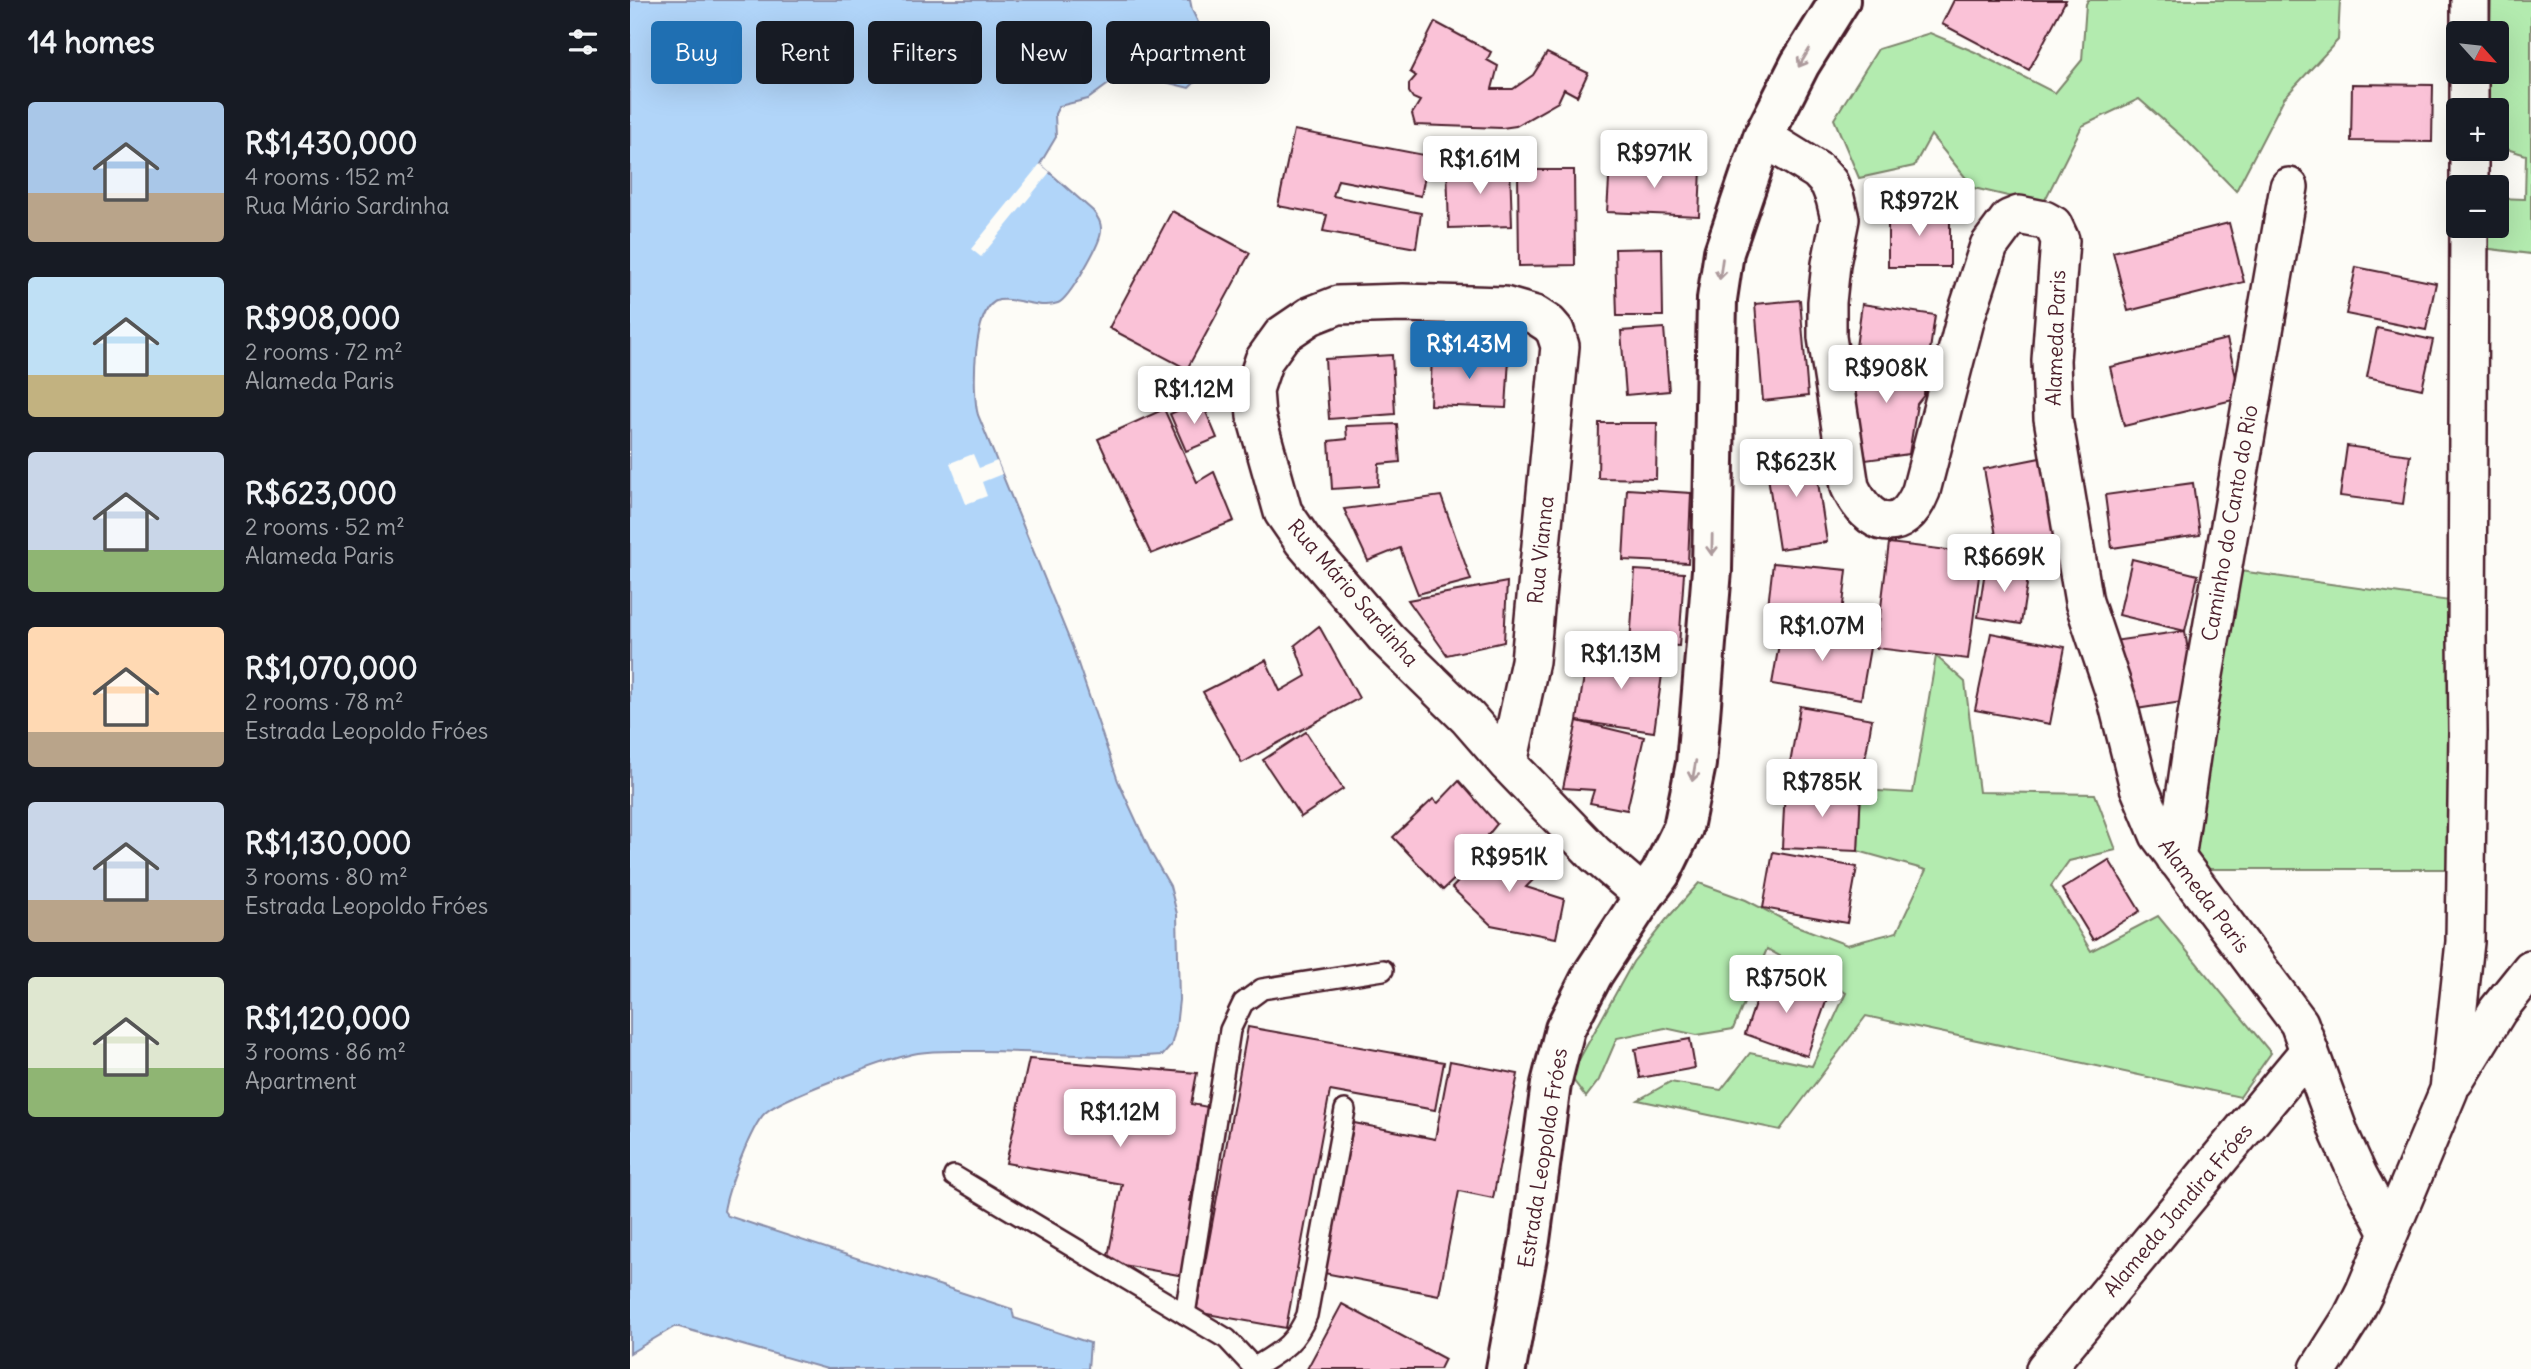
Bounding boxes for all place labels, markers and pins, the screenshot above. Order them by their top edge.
pin: R$971K [1597,130,1711,190]
pin: R$1.61M [1415,136,1545,196]
pin: R$972K [1862,178,1976,238]
pin: R$1.43M [1404,322,1534,381]
pin: R$908K [1829,346,1943,405]
pin: R$1.12M [1129,366,1259,426]
pin: R$623K [1739,440,1853,499]
pin: R$669K [1947,534,2061,594]
pin: R$1.07M [1757,604,1887,663]
pin: R$1.13M [1556,632,1686,691]
pin: R$785K [1765,760,1879,819]
pin: R$951K [1452,834,1566,894]
pin: R$750K [1729,956,1843,1015]
pin: R$1.12M [1055,1090,1185,1149]

